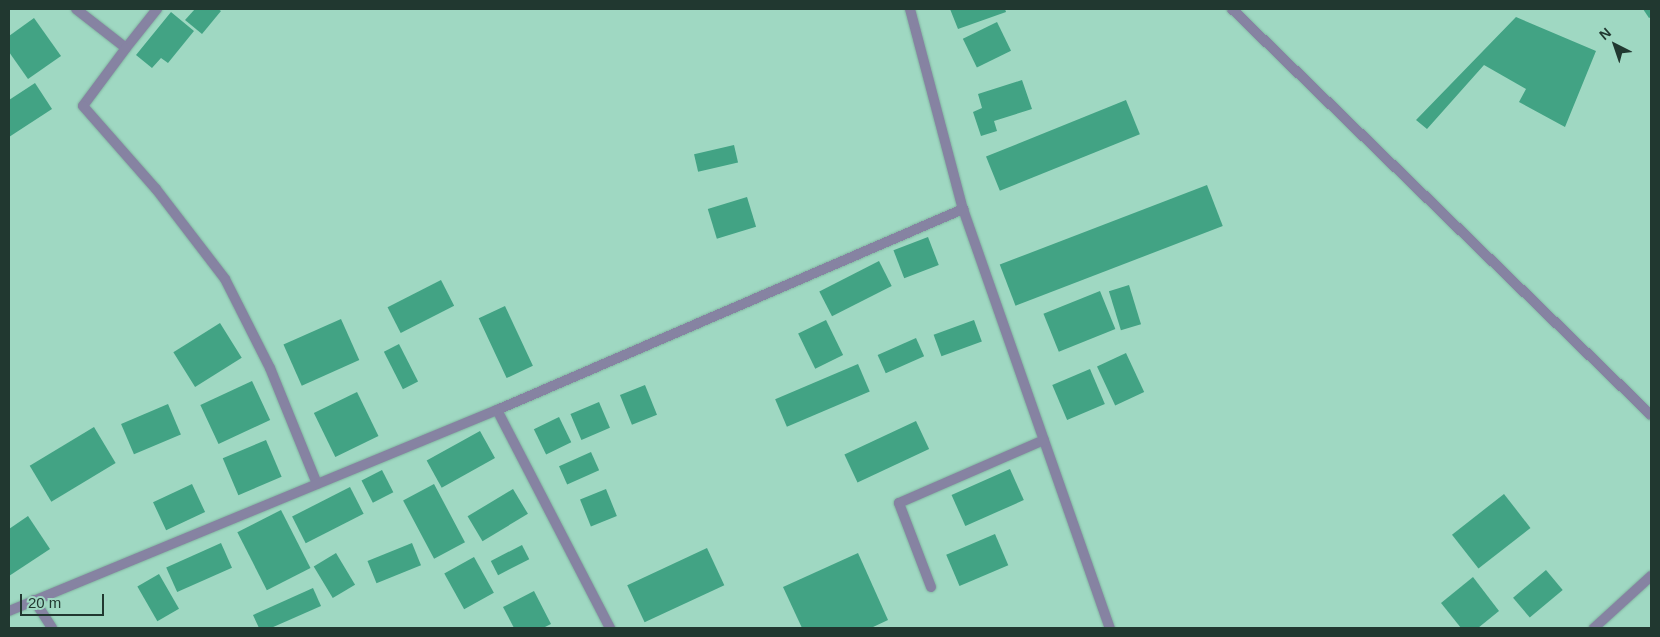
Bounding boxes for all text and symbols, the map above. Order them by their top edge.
north arrow [1590,20,1640,70]
text: N [1596,24,1614,43]
scale bar [22,584,106,616]
text: 20 m [28,594,61,611]

